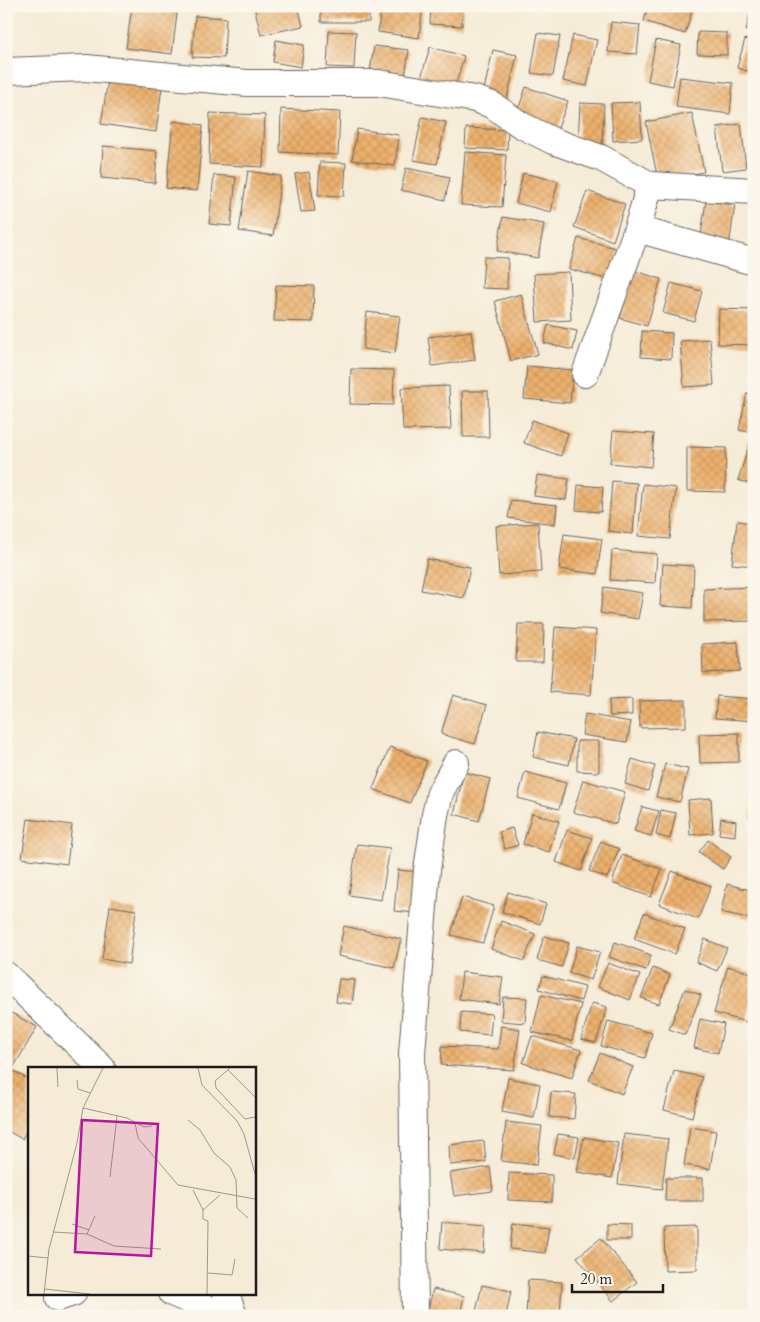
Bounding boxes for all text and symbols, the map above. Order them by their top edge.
inset map [28,1067,255,1294]
scale bar [572,1262,664,1294]
text: 20 m [580,1269,612,1289]

